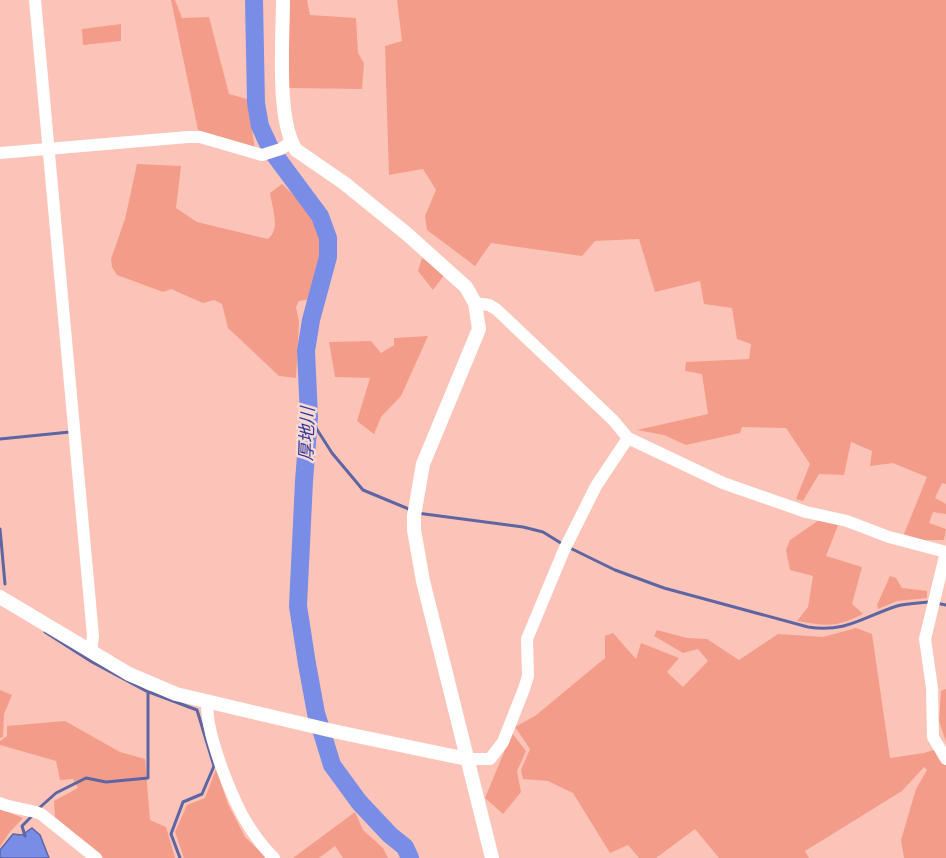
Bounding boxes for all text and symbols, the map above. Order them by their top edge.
water label: 厚地川 [294,405,319,461]

